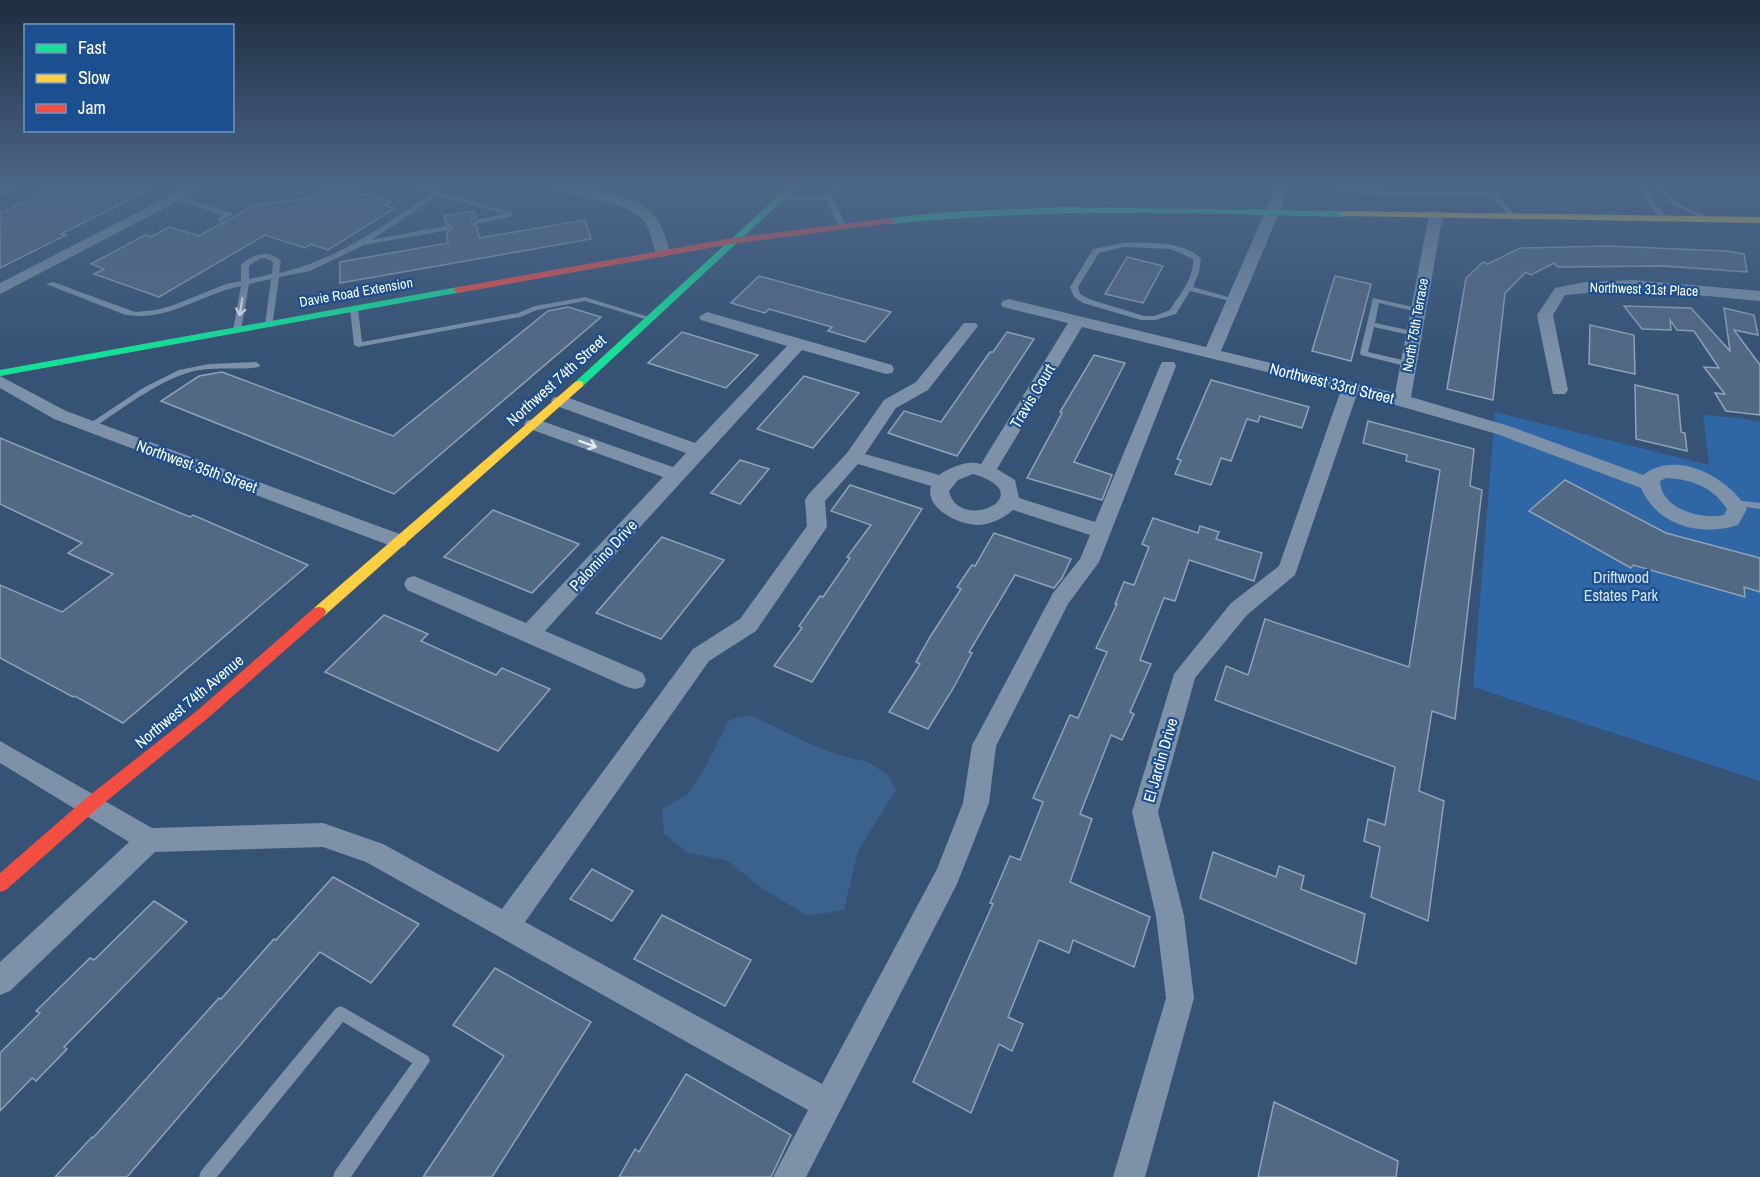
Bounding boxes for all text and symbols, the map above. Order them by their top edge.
legend [24,24,234,132]
text: Fast [78,35,106,60]
text: Slow [78,65,110,90]
text: Jam [78,95,106,120]
street label: Davie Road Extension [298,273,414,311]
street label: North 75th Terrace [1398,277,1432,373]
street label: Northwest 31st Place [1589,278,1699,300]
one-way arrow [236,296,247,316]
street label: Northwest 74th Street [501,329,611,431]
street label: Northwest 33rd Street [1267,357,1397,409]
street label: Travis Court [1004,359,1060,432]
street label: Northwest 35th Street [134,434,261,498]
one-way arrow [578,439,597,450]
street label: Palomino Drive [564,514,642,596]
park label: Driftwood Estates Park [1584,566,1659,606]
street label: Northwest 74th Avenue [130,649,248,753]
street label: El Jardin Drive [1137,715,1183,805]

